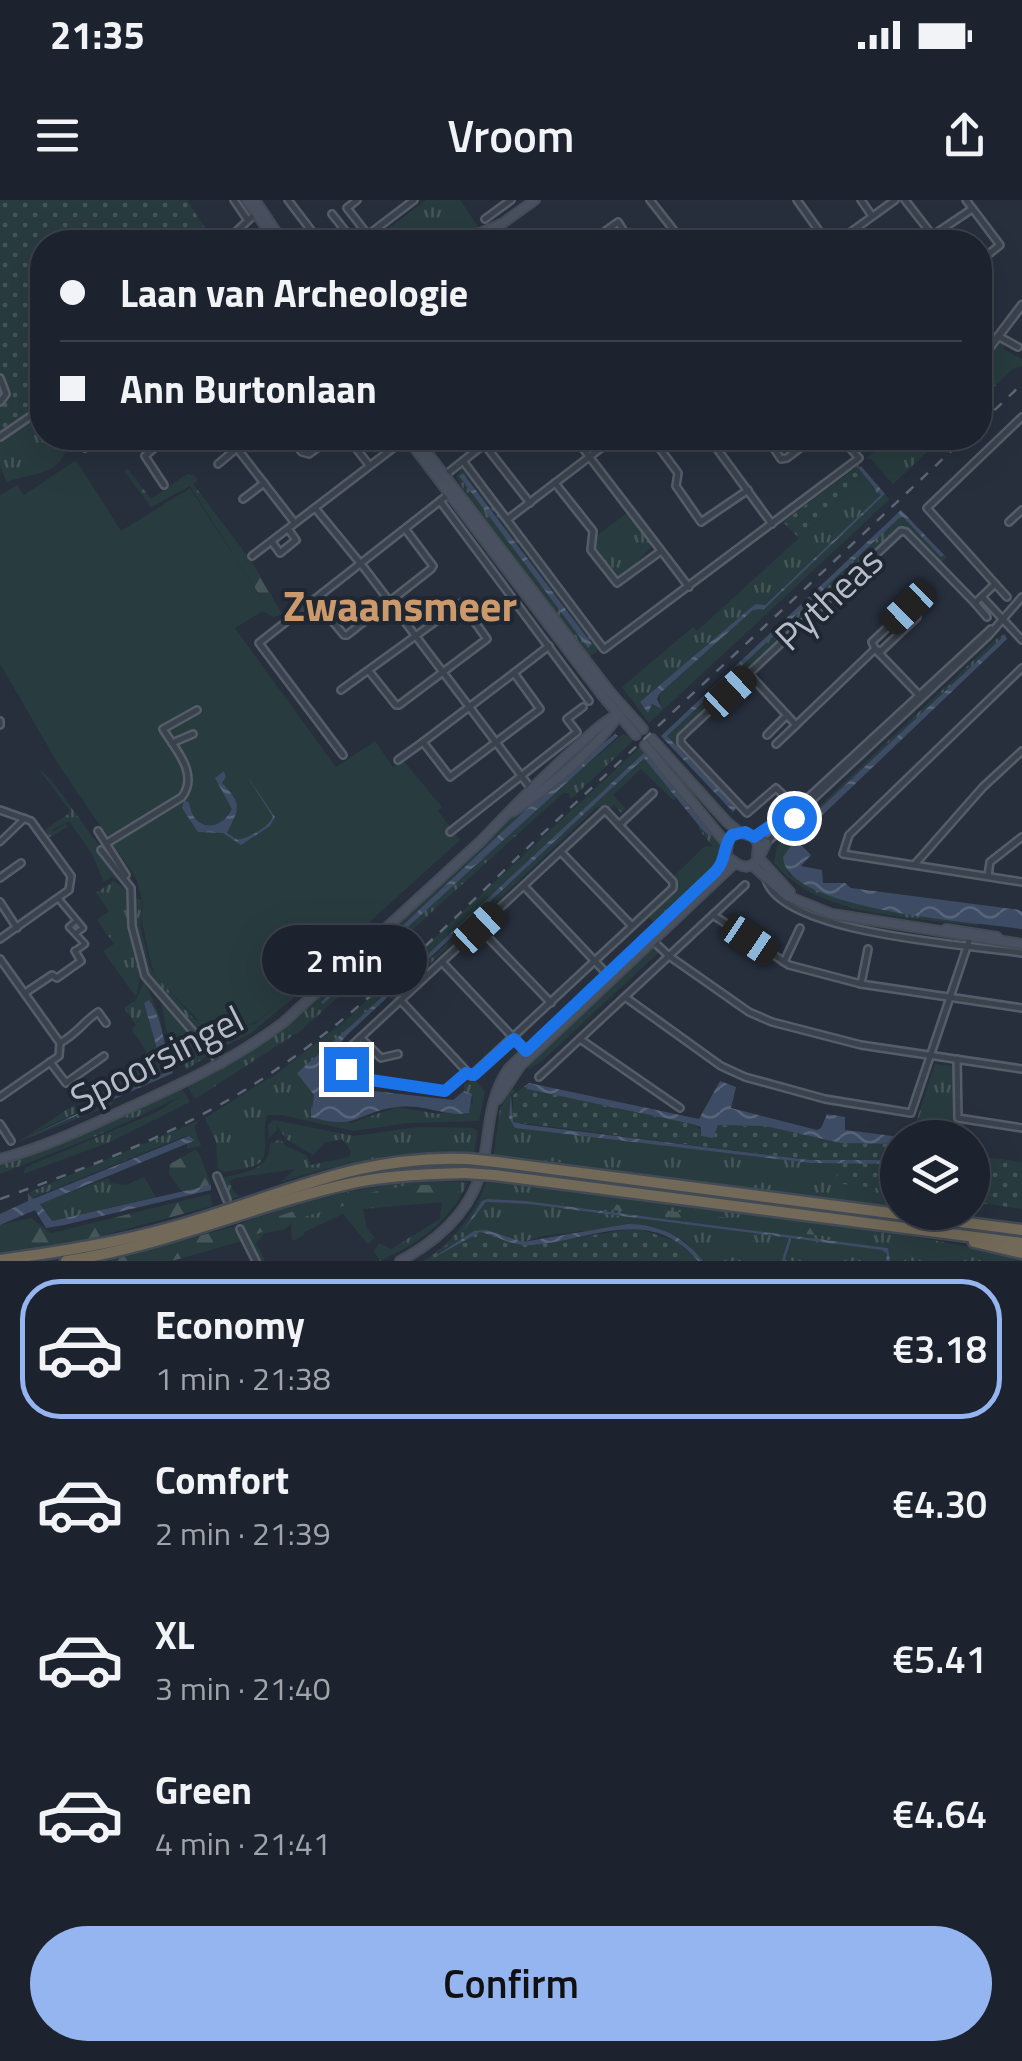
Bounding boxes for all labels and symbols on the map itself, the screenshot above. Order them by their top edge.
street label: Pytheas [761,533,896,664]
district label: Zwaansmeer [283,573,517,637]
car [876,576,940,640]
car [698,661,762,723]
route start [772,796,817,841]
car [447,897,511,959]
car [717,911,783,969]
callout: 2 min [264,924,428,994]
street label: Spoorsingel [60,990,253,1127]
route end [324,1047,369,1092]

